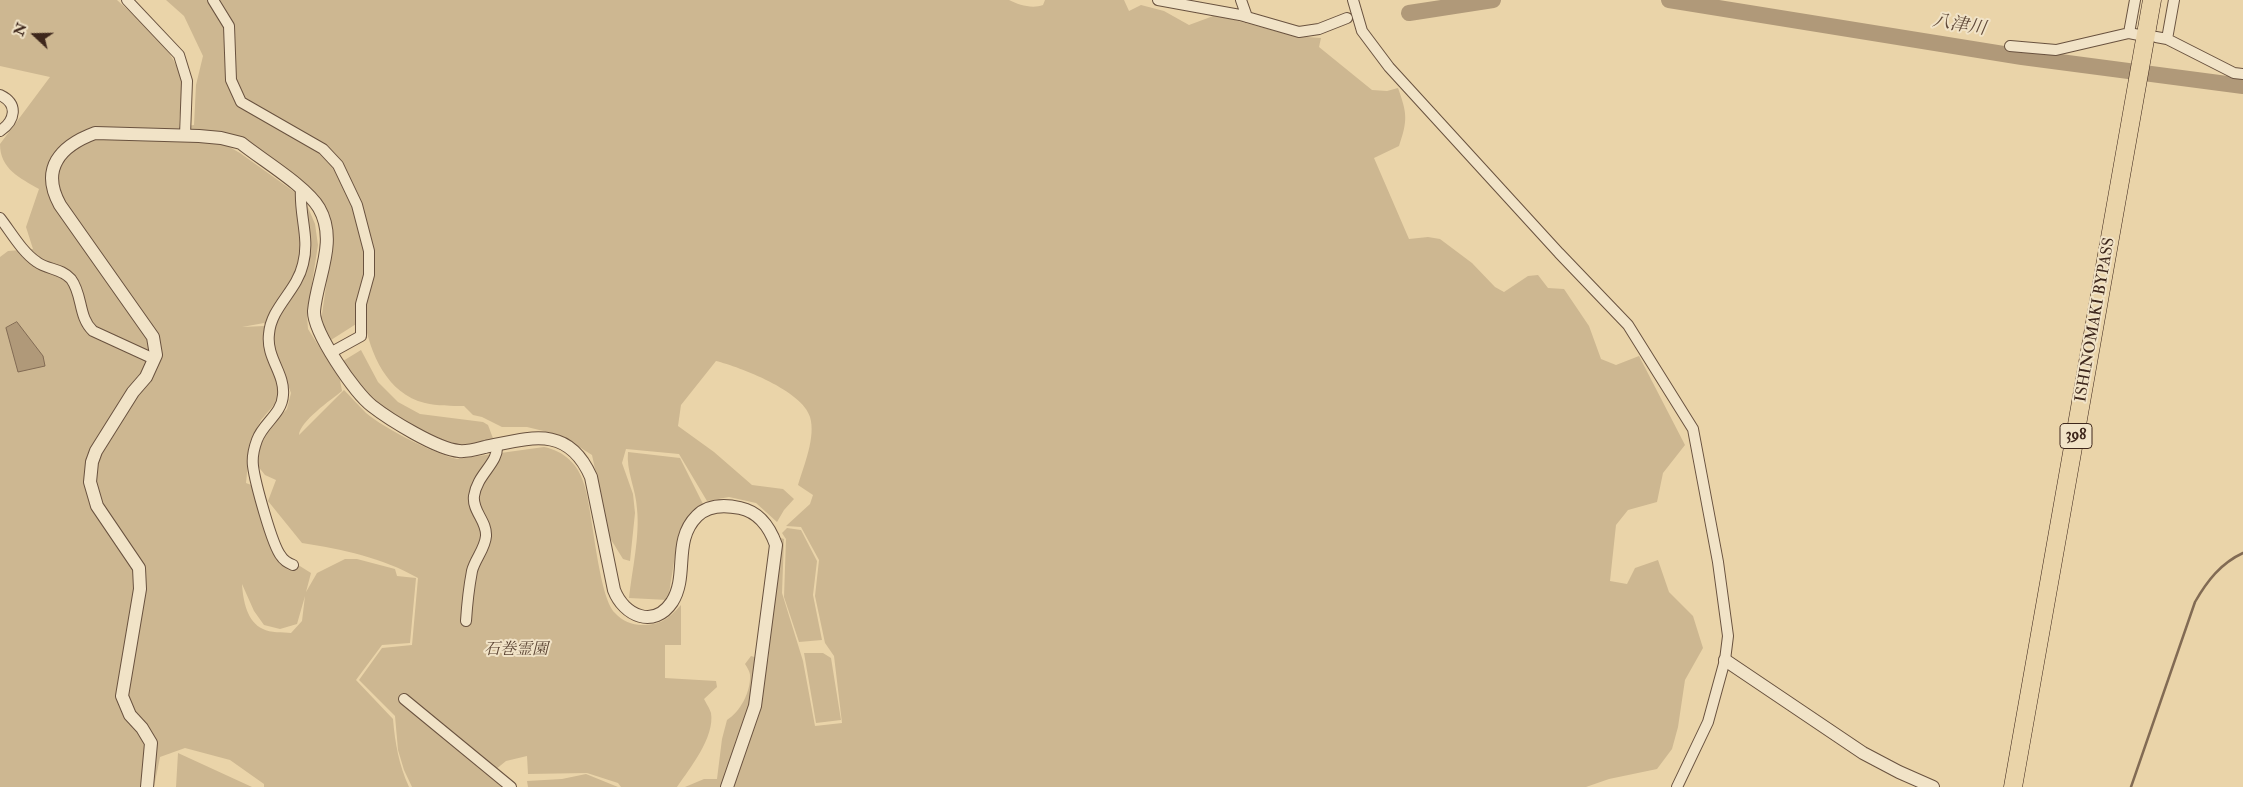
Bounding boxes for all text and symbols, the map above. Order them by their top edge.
north arrow [10,10,60,60]
water label: 八津川 [1931,11,1987,41]
text: N [10,21,31,38]
street label: ISHINOMAKI BYPASS [2072,236,2120,404]
road number: 398 [2060,424,2092,448]
park label: 石巻霊園 [484,641,548,661]

